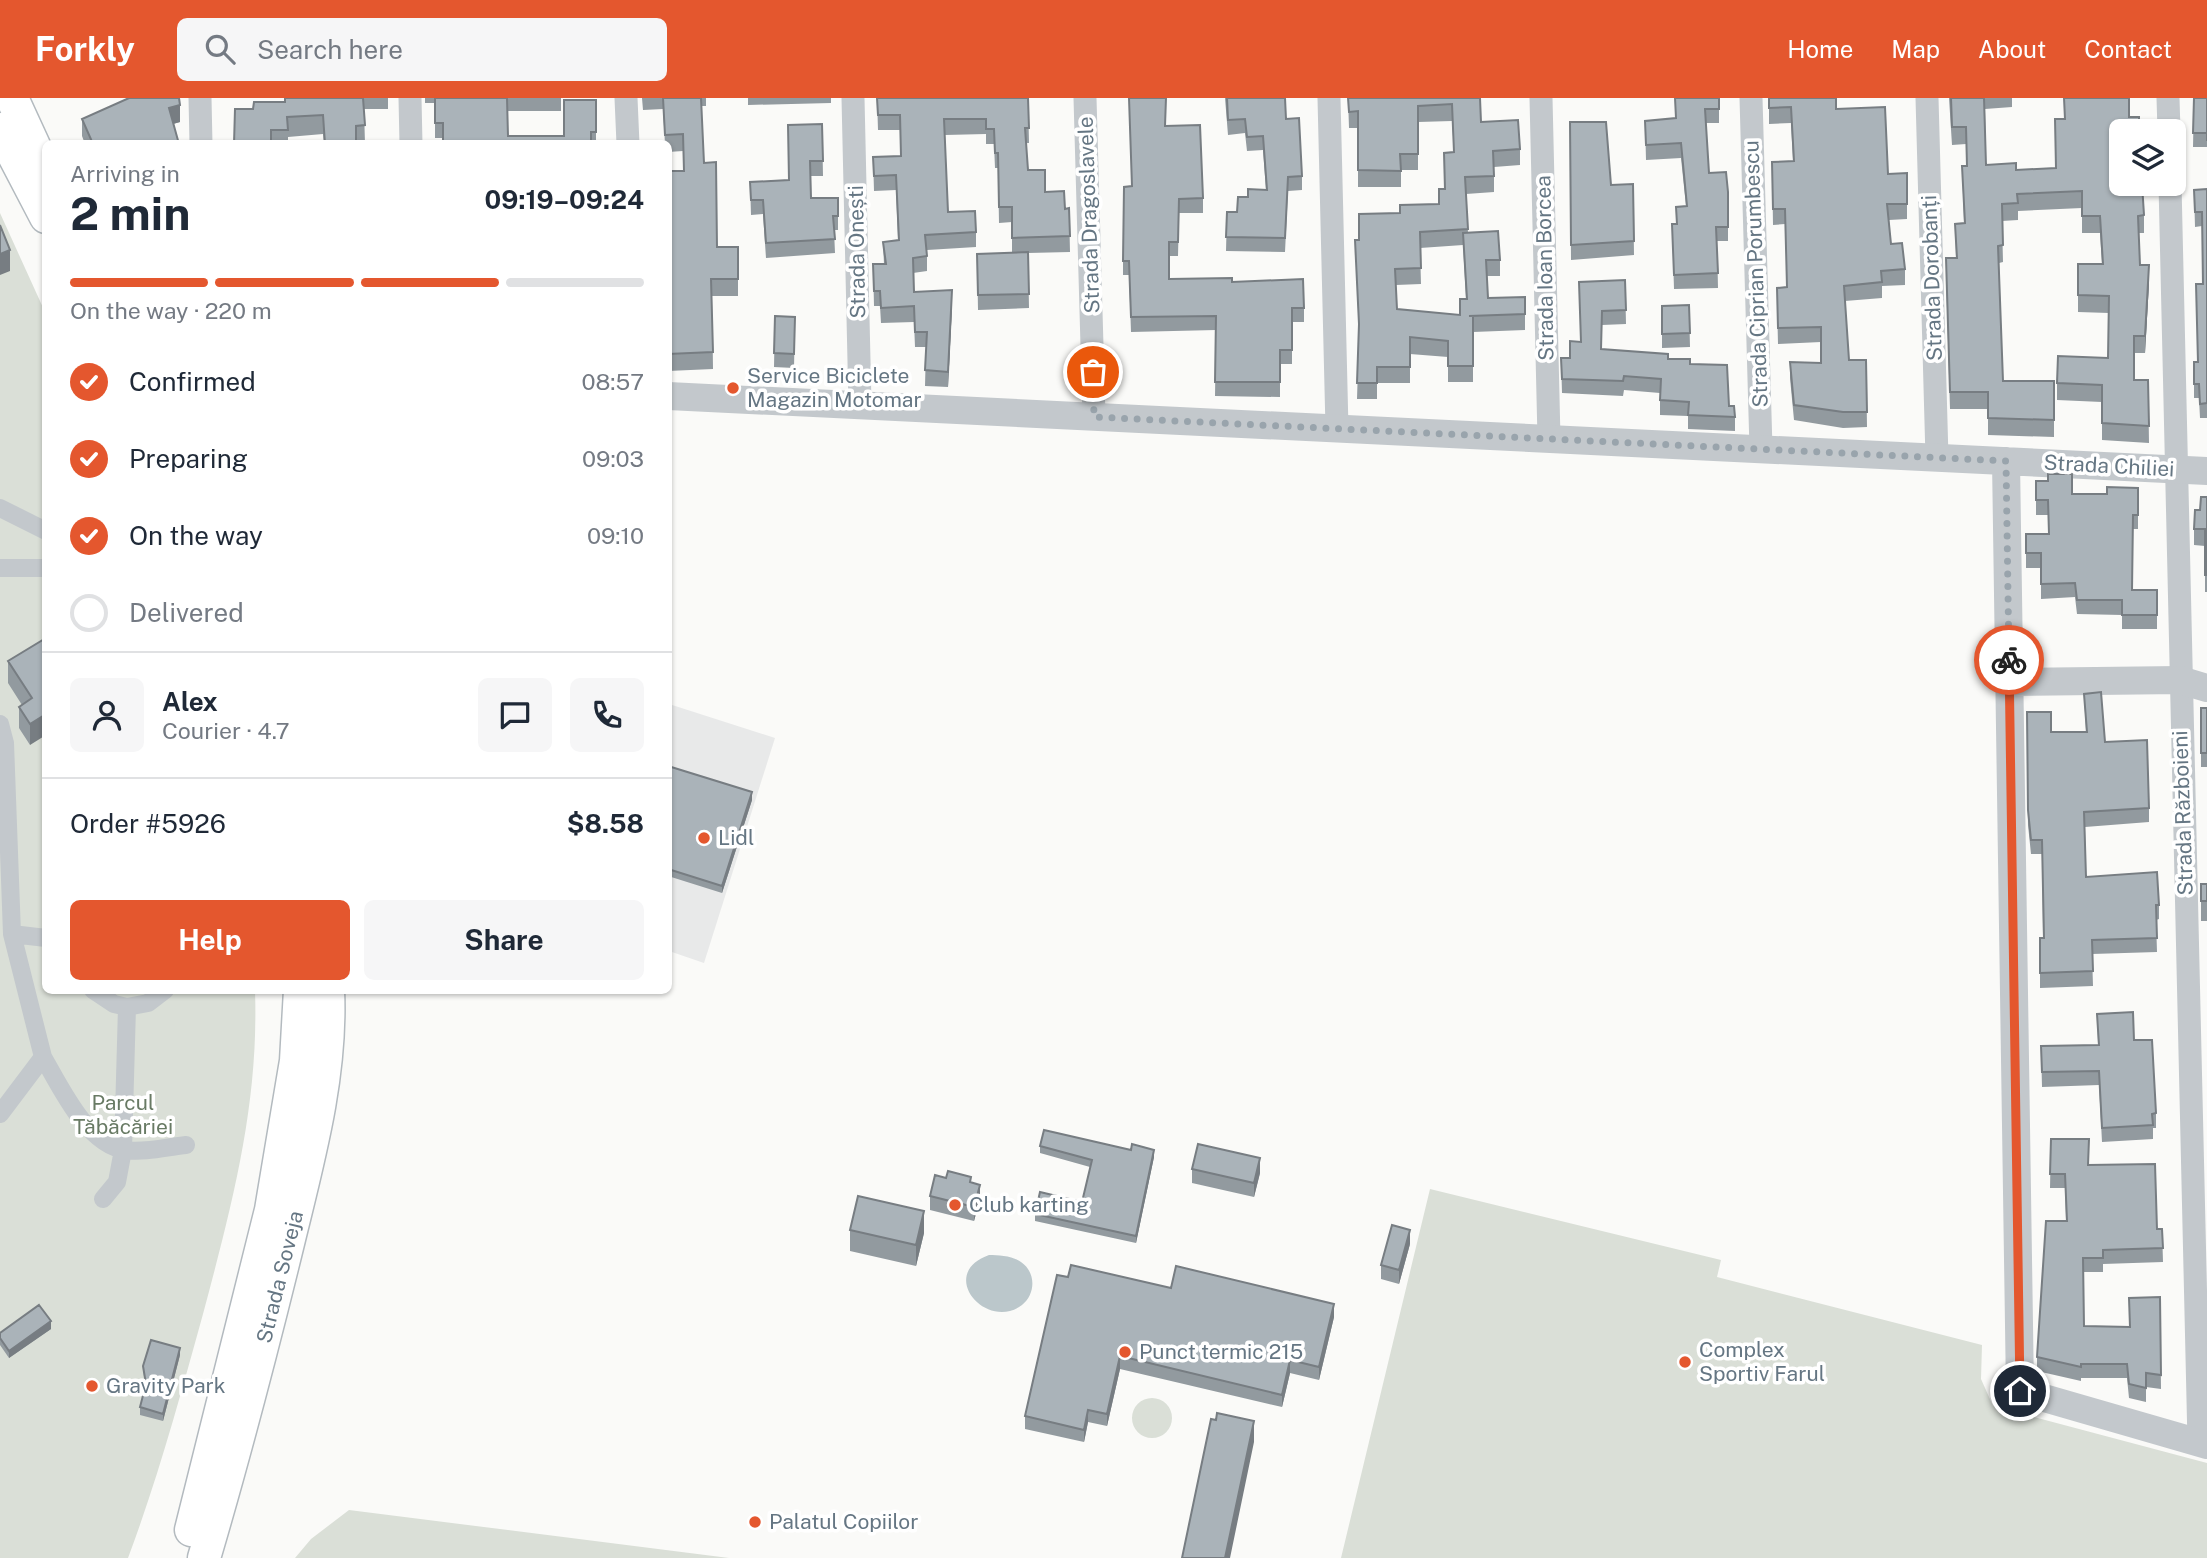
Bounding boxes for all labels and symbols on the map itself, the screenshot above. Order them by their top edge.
street label: Strada Dragoslavele [1073,116,1104,314]
street label: Strada Ciprian Porumbescu [1738,140,1773,408]
street label: Strada Ioan Borcea [1530,175,1559,361]
street label: Strada Onești [843,185,870,319]
street label: Strada Dorobanți [1916,195,1947,361]
pin [1063,342,1123,402]
place label: Service Biciclete Magazin Motomar [747,363,922,412]
marker: Service Biciclete Magazin Motomar [725,380,741,396]
street label: Strada Chiliei [2043,450,2175,481]
courier [1974,625,2044,695]
street label: Strada Războieni [2167,730,2198,896]
place label: Lidl [718,825,754,850]
marker: Lidl [696,830,712,846]
park label: Parcul Tăbăcăriei [73,1090,173,1139]
place label: Club karting [969,1192,1089,1217]
marker: Club karting [947,1197,963,1213]
street label: Strada Soveja [251,1208,308,1346]
place label: Complex Sportiv Farul [1699,1337,1825,1386]
place label: Punct termic 215 [1139,1339,1303,1364]
marker: Punct termic 215 [1117,1344,1133,1360]
marker: Complex Sportiv Farul [1677,1354,1693,1370]
pin [1990,1361,2050,1421]
place label: Gravity Park [106,1373,226,1398]
marker: Gravity Park [84,1378,100,1394]
place label: Palatul Copiilor [769,1509,918,1534]
marker: Palatul Copiilor [747,1514,763,1530]

